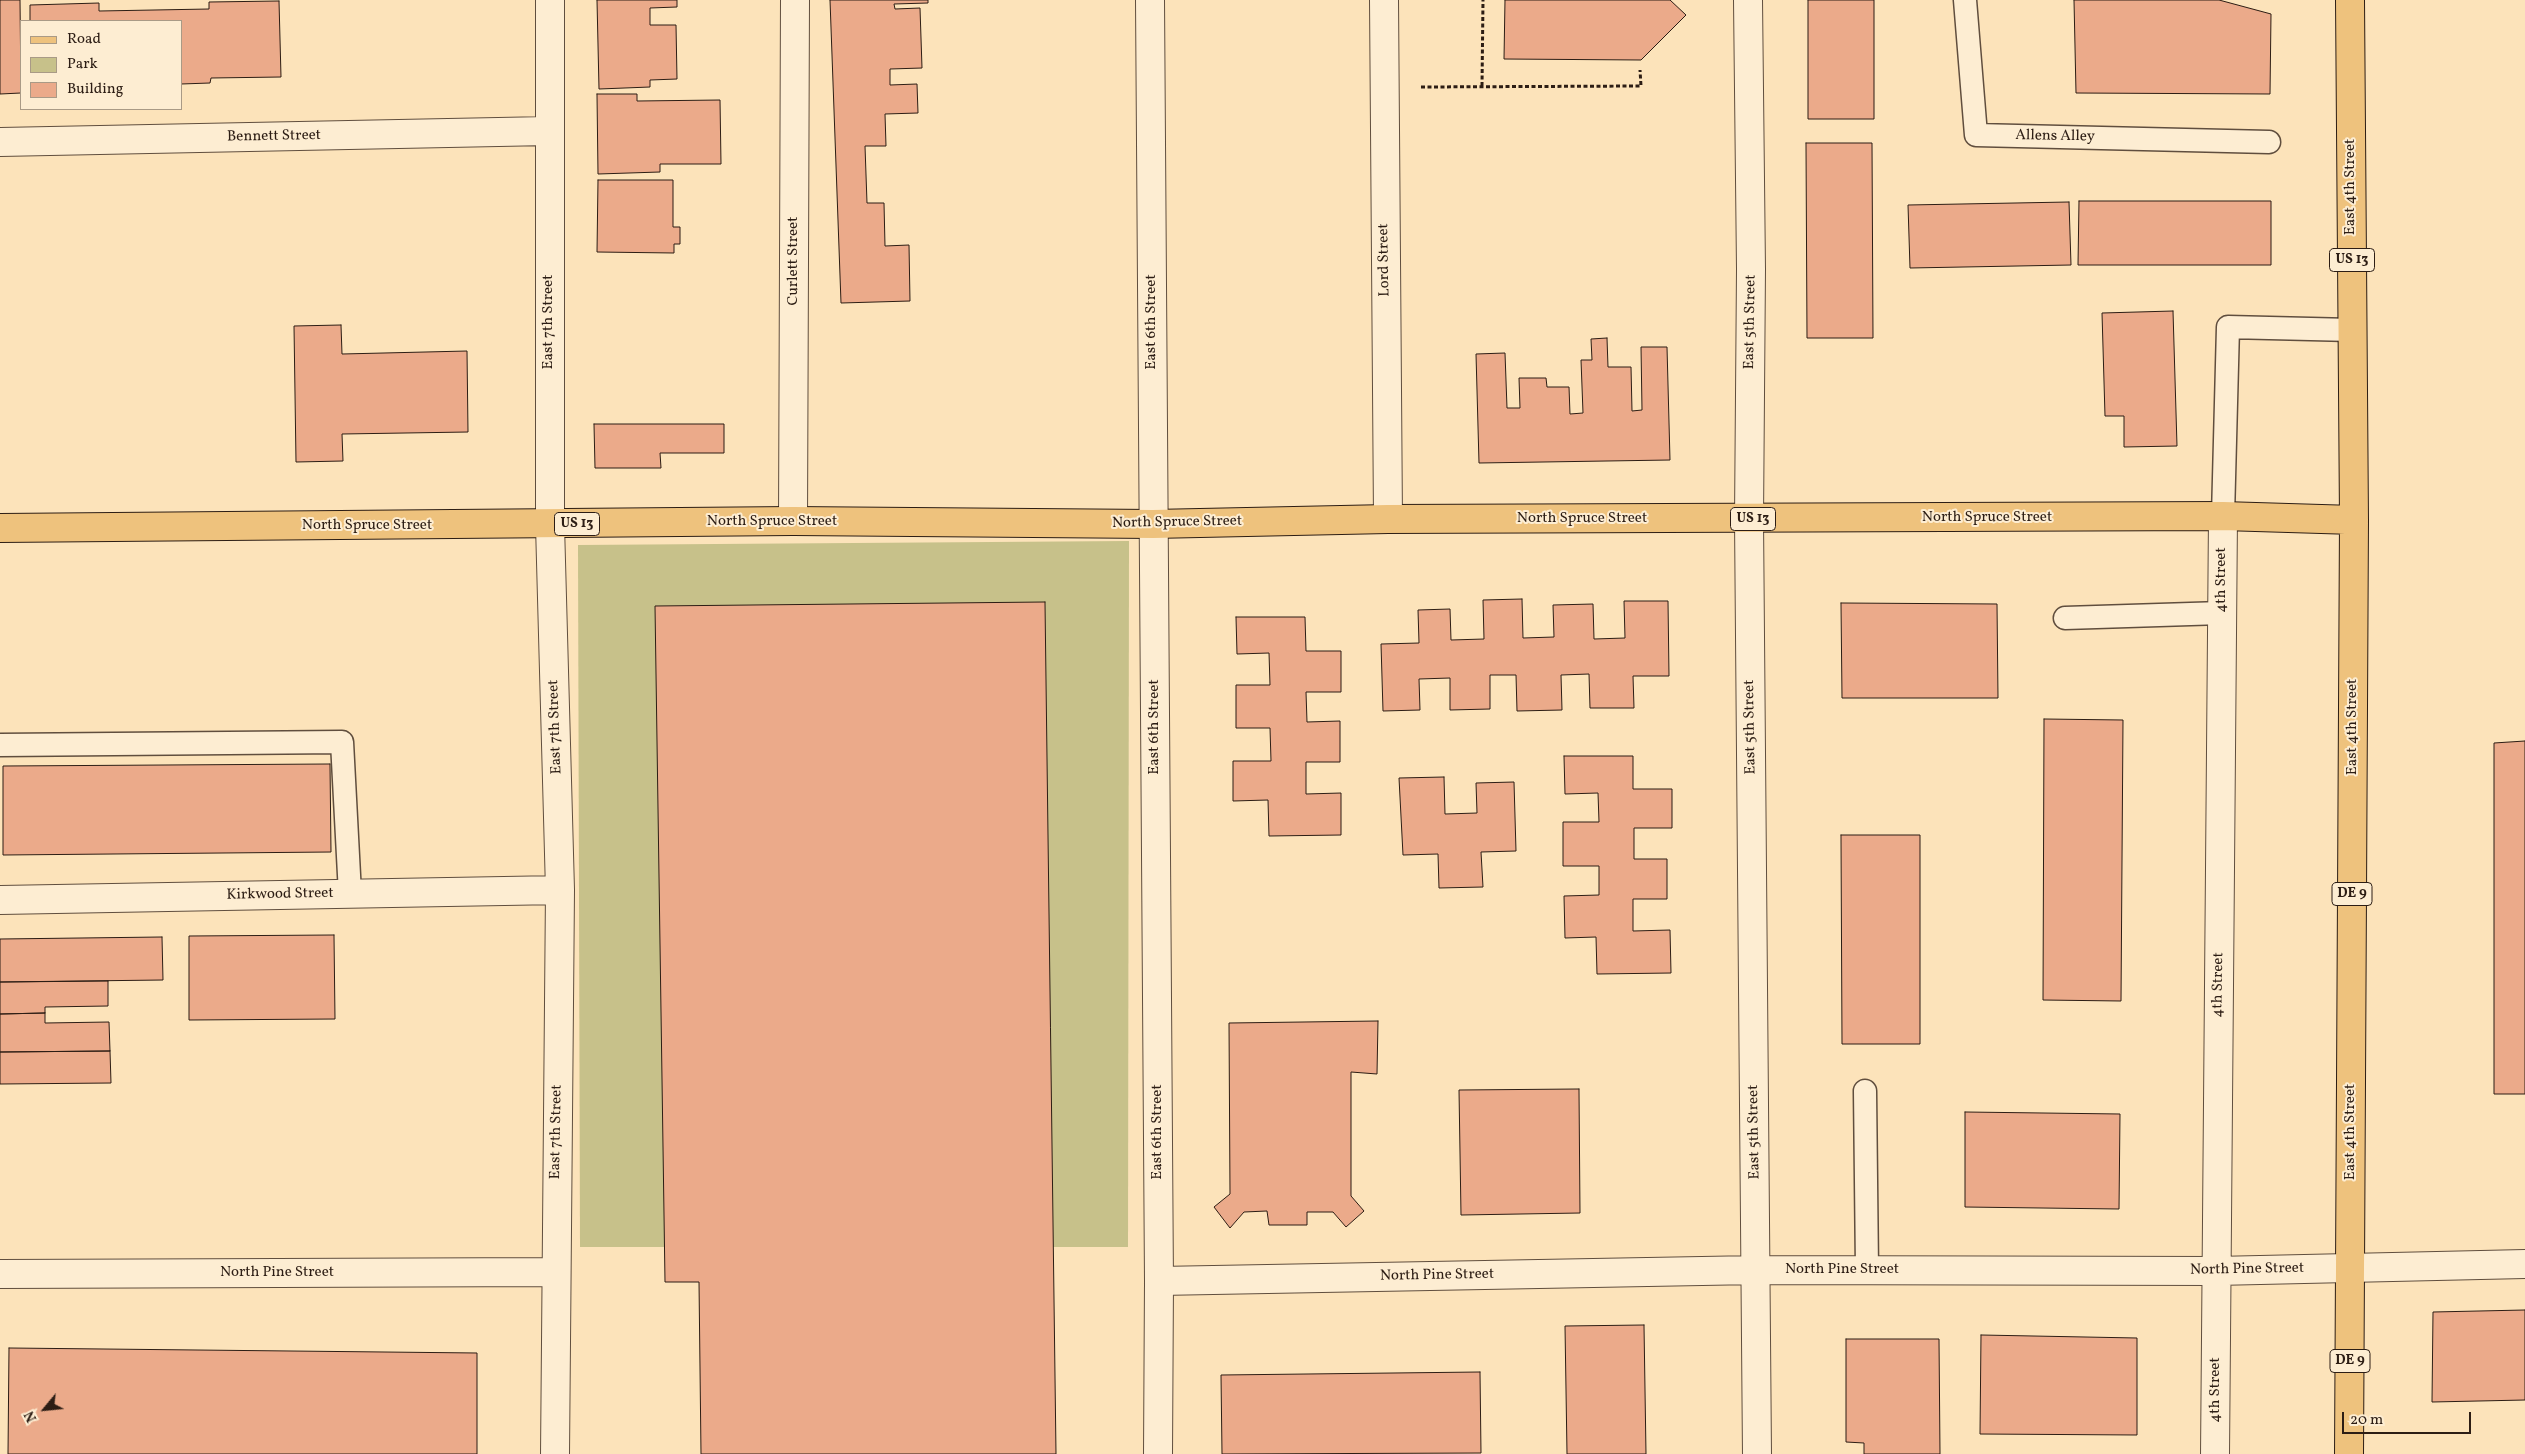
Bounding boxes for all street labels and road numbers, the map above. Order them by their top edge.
street label: Bennett Street [227,127,321,147]
street label: Allens Alley [2015,127,2095,147]
street label: East 4th Street [2342,139,2360,235]
street label: Curlett Street [785,217,803,305]
street label: Lord Street [1375,223,1395,297]
road number: US 13 [2330,248,2374,272]
street label: East 6th Street [1143,274,1161,370]
street label: East 5th Street [1741,274,1761,370]
street label: East 7th Street [540,275,558,369]
road number: US 13 [1730,508,1776,530]
street label: North Spruce Street [1922,509,2052,527]
street label: North Spruce Street [1517,510,1647,528]
road number: US 13 [554,512,600,536]
street label: North Spruce Street [707,513,837,531]
street label: North Spruce Street [1112,513,1242,533]
street label: North Spruce Street [302,517,432,535]
street label: 4th Street [2213,547,2231,613]
street label: East 7th Street [545,679,567,775]
street label: East 6th Street [1146,679,1164,775]
street label: East 5th Street [1741,679,1761,775]
street label: East 4th Street [2344,679,2362,775]
road number: DE 9 [2332,882,2372,906]
street label: Kirkwood Street [226,885,334,905]
street label: 4th Street [2209,952,2229,1018]
street label: East 7th Street [547,1084,567,1180]
street label: East 6th Street [1149,1084,1167,1180]
street label: East 5th Street [1745,1084,1765,1180]
street label: East 4th Street [2342,1084,2360,1180]
street label: North Pine Street [2190,1260,2304,1280]
street label: North Pine Street [1785,1261,1899,1279]
street label: North Pine Street [220,1264,334,1282]
street label: North Pine Street [1380,1266,1494,1286]
road number: DE 9 [2330,1350,2370,1372]
street label: 4th Street [2207,1357,2225,1423]

